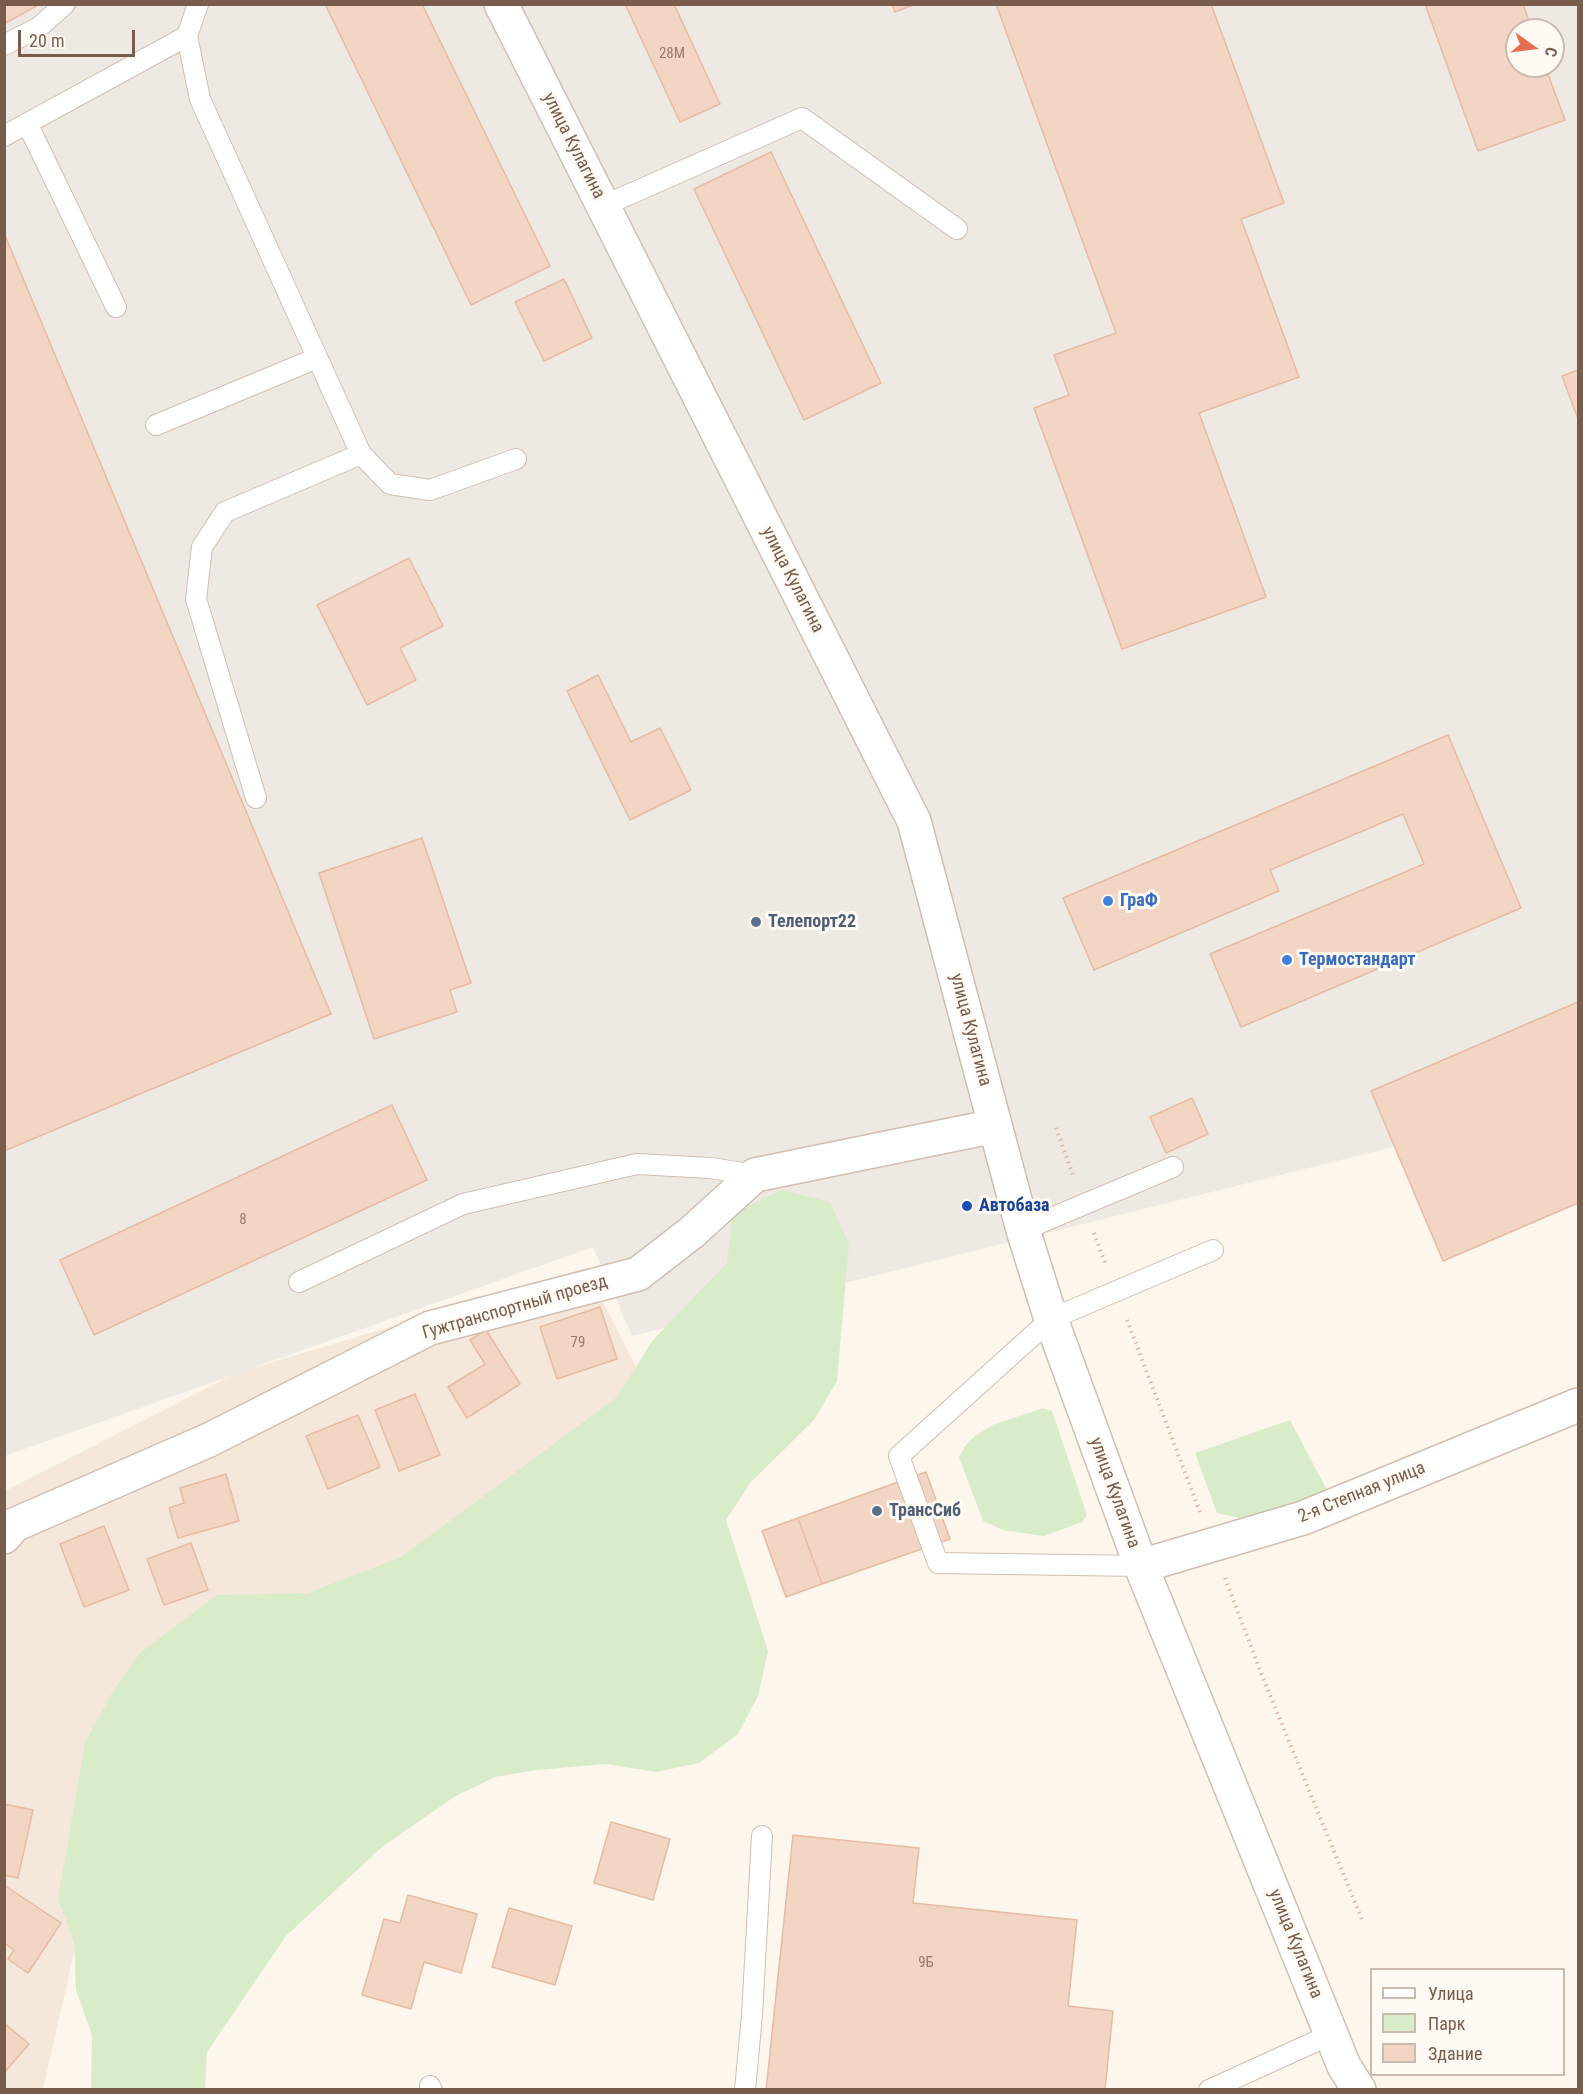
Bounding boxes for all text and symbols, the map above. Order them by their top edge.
scale bar [21,18,138,56]
north arrow [1505,18,1565,78]
text: 20 m [29,30,64,51]
house number: 28М [659,45,685,63]
text: С [1541,45,1561,59]
street label: улица Кулагина [537,89,609,203]
street label: улица Кулагина [756,523,828,637]
place label: ГраФ [1120,890,1158,912]
marker: ГраФ [1101,894,1115,908]
place label: Телепорт22 [768,911,856,933]
marker: Телепорт22 [749,915,763,929]
place label: Термостандарт [1299,949,1416,971]
marker: Термостандарт [1280,953,1294,967]
street label: улица Кулагина [945,971,995,1089]
place label: Автобаза [979,1195,1050,1217]
marker: Автобаза [960,1199,974,1213]
house number: 8 [239,1211,247,1229]
street label: Гужтранспортный проезд [420,1271,610,1345]
house number: 79 [571,1334,585,1352]
street label: улица Кулагина [1084,1435,1144,1551]
street label: 2-я Степная улица [1295,1458,1429,1528]
place label: ТрансСиб [889,1500,961,1522]
marker: ТрансСиб [870,1504,884,1518]
street label: улица Кулагина [1263,1886,1327,2002]
house number: 9Б [918,1954,934,1972]
legend [1370,1968,1565,2076]
text: Улица [1428,1983,1474,2004]
text: Парк [1428,2013,1465,2034]
text: Здание [1428,2043,1482,2064]

